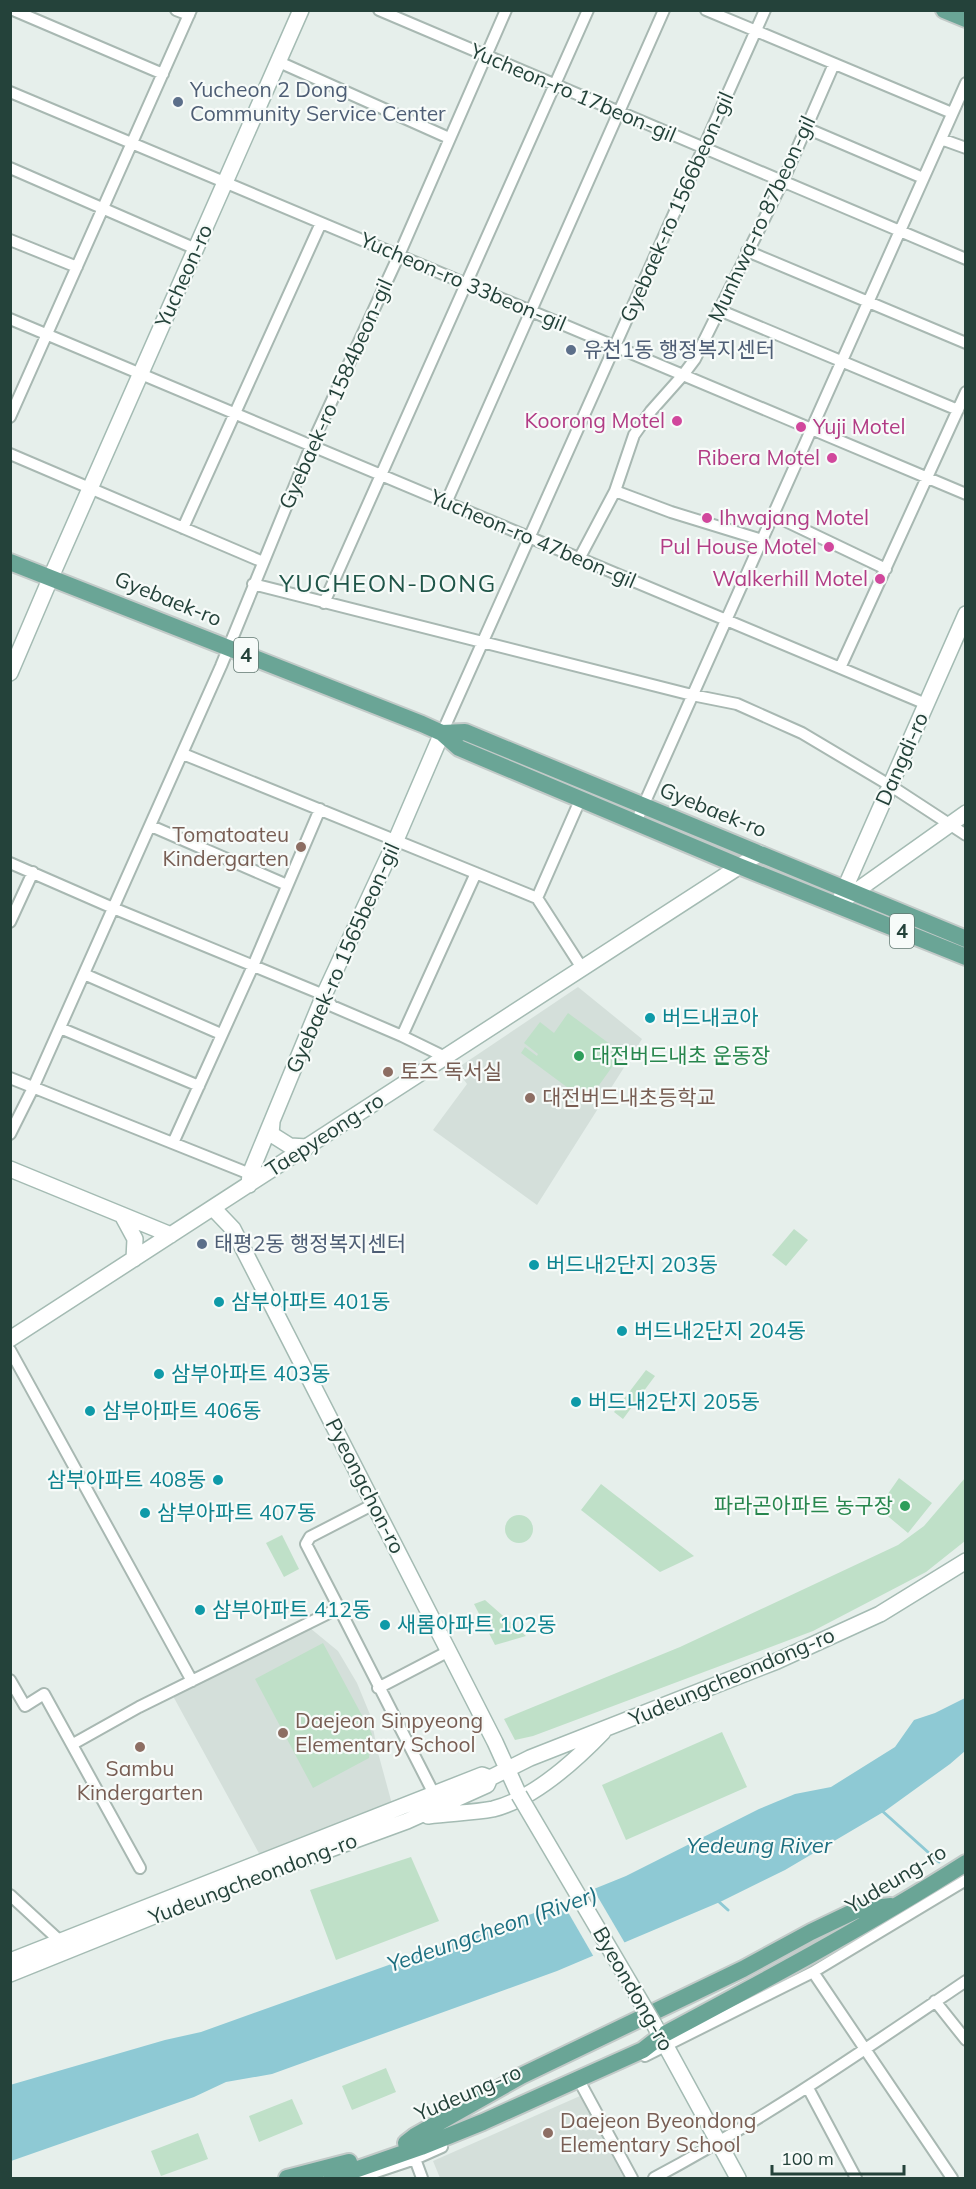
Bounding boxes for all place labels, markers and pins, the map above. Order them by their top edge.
place label: Yucheon 2 Dong Community Service Center [189,76,446,126]
marker: Yucheon 2 Dong Community Service Center [171,95,185,109]
place label: 유천1동 행정복지센터 [583,336,775,362]
marker: 유천1동 행정복지센터 [564,343,578,357]
place label: Koorong Motel [524,407,665,433]
place label: Yuji Motel [812,413,905,439]
marker: Koorong Motel [670,414,684,428]
marker: Yuji Motel [794,420,808,434]
place label: Ribera Motel [697,444,820,470]
marker: Ribera Motel [825,451,839,465]
place label: Ihwajang Motel [719,504,869,530]
marker: Ihwajang Motel [700,511,714,525]
place label: Pul House Motel [660,533,817,559]
marker: Pul House Motel [822,540,836,554]
place label: Walkerhill Motel [712,565,868,591]
marker: Walkerhill Motel [873,572,887,586]
place label: Tomatoateu Kindergarten [162,821,289,871]
marker: Tomatoateu Kindergarten [294,840,308,854]
place label: 버드내코아 [662,1004,759,1030]
marker: 버드내코아 [643,1011,657,1025]
place label: 대전버드내초 운동장 [591,1042,770,1068]
marker: 대전버드내초 운동장 [572,1049,586,1063]
place label: 토즈 독서실 [400,1058,502,1084]
marker: 토즈 독서실 [381,1065,395,1079]
place label: 대전버드내초등학교 [542,1084,716,1110]
marker: 대전버드내초등학교 [523,1091,537,1105]
place label: 태평2동 행정복지센터 [214,1230,406,1256]
marker: 태평2동 행정복지센터 [195,1237,209,1251]
place label: 버드내2단지 203동 [546,1251,718,1277]
marker: 버드내2단지 203동 [527,1258,541,1272]
place label: 삼부아파트 401동 [231,1288,390,1314]
marker: 삼부아파트 401동 [212,1295,226,1309]
place label: 버드내2단지 204동 [634,1317,806,1343]
marker: 버드내2단지 204동 [615,1324,629,1338]
place label: 삼부아파트 403동 [171,1360,330,1386]
marker: 삼부아파트 403동 [152,1367,166,1381]
place label: 버드내2단지 205동 [588,1388,760,1414]
marker: 버드내2단지 205동 [569,1395,583,1409]
place label: 삼부아파트 406동 [102,1397,261,1423]
marker: 삼부아파트 406동 [83,1404,97,1418]
place label: 삼부아파트 408동 [47,1466,206,1492]
marker: 삼부아파트 408동 [211,1473,225,1487]
place label: 파라곤아파트 농구장 [714,1492,893,1518]
place label: 삼부아파트 407동 [157,1499,316,1525]
marker: 파라곤아파트 농구장 [898,1499,912,1513]
marker: 삼부아파트 407동 [138,1506,152,1520]
place label: 삼부아파트 412동 [212,1596,371,1622]
marker: 삼부아파트 412동 [193,1603,207,1617]
place label: 새롬아파트 102동 [397,1611,556,1637]
marker: 새롬아파트 102동 [378,1618,392,1632]
place label: Daejeon Sinpyeong Elementary School [295,1707,483,1757]
marker: Daejeon Sinpyeong Elementary School [276,1726,290,1740]
marker: Sambu Kindergarten [133,1740,147,1754]
place label: Sambu Kindergarten [77,1755,203,1805]
place label: Daejeon Byeondong Elementary School [560,2107,756,2157]
marker: Daejeon Byeondong Elementary School [541,2126,555,2140]

